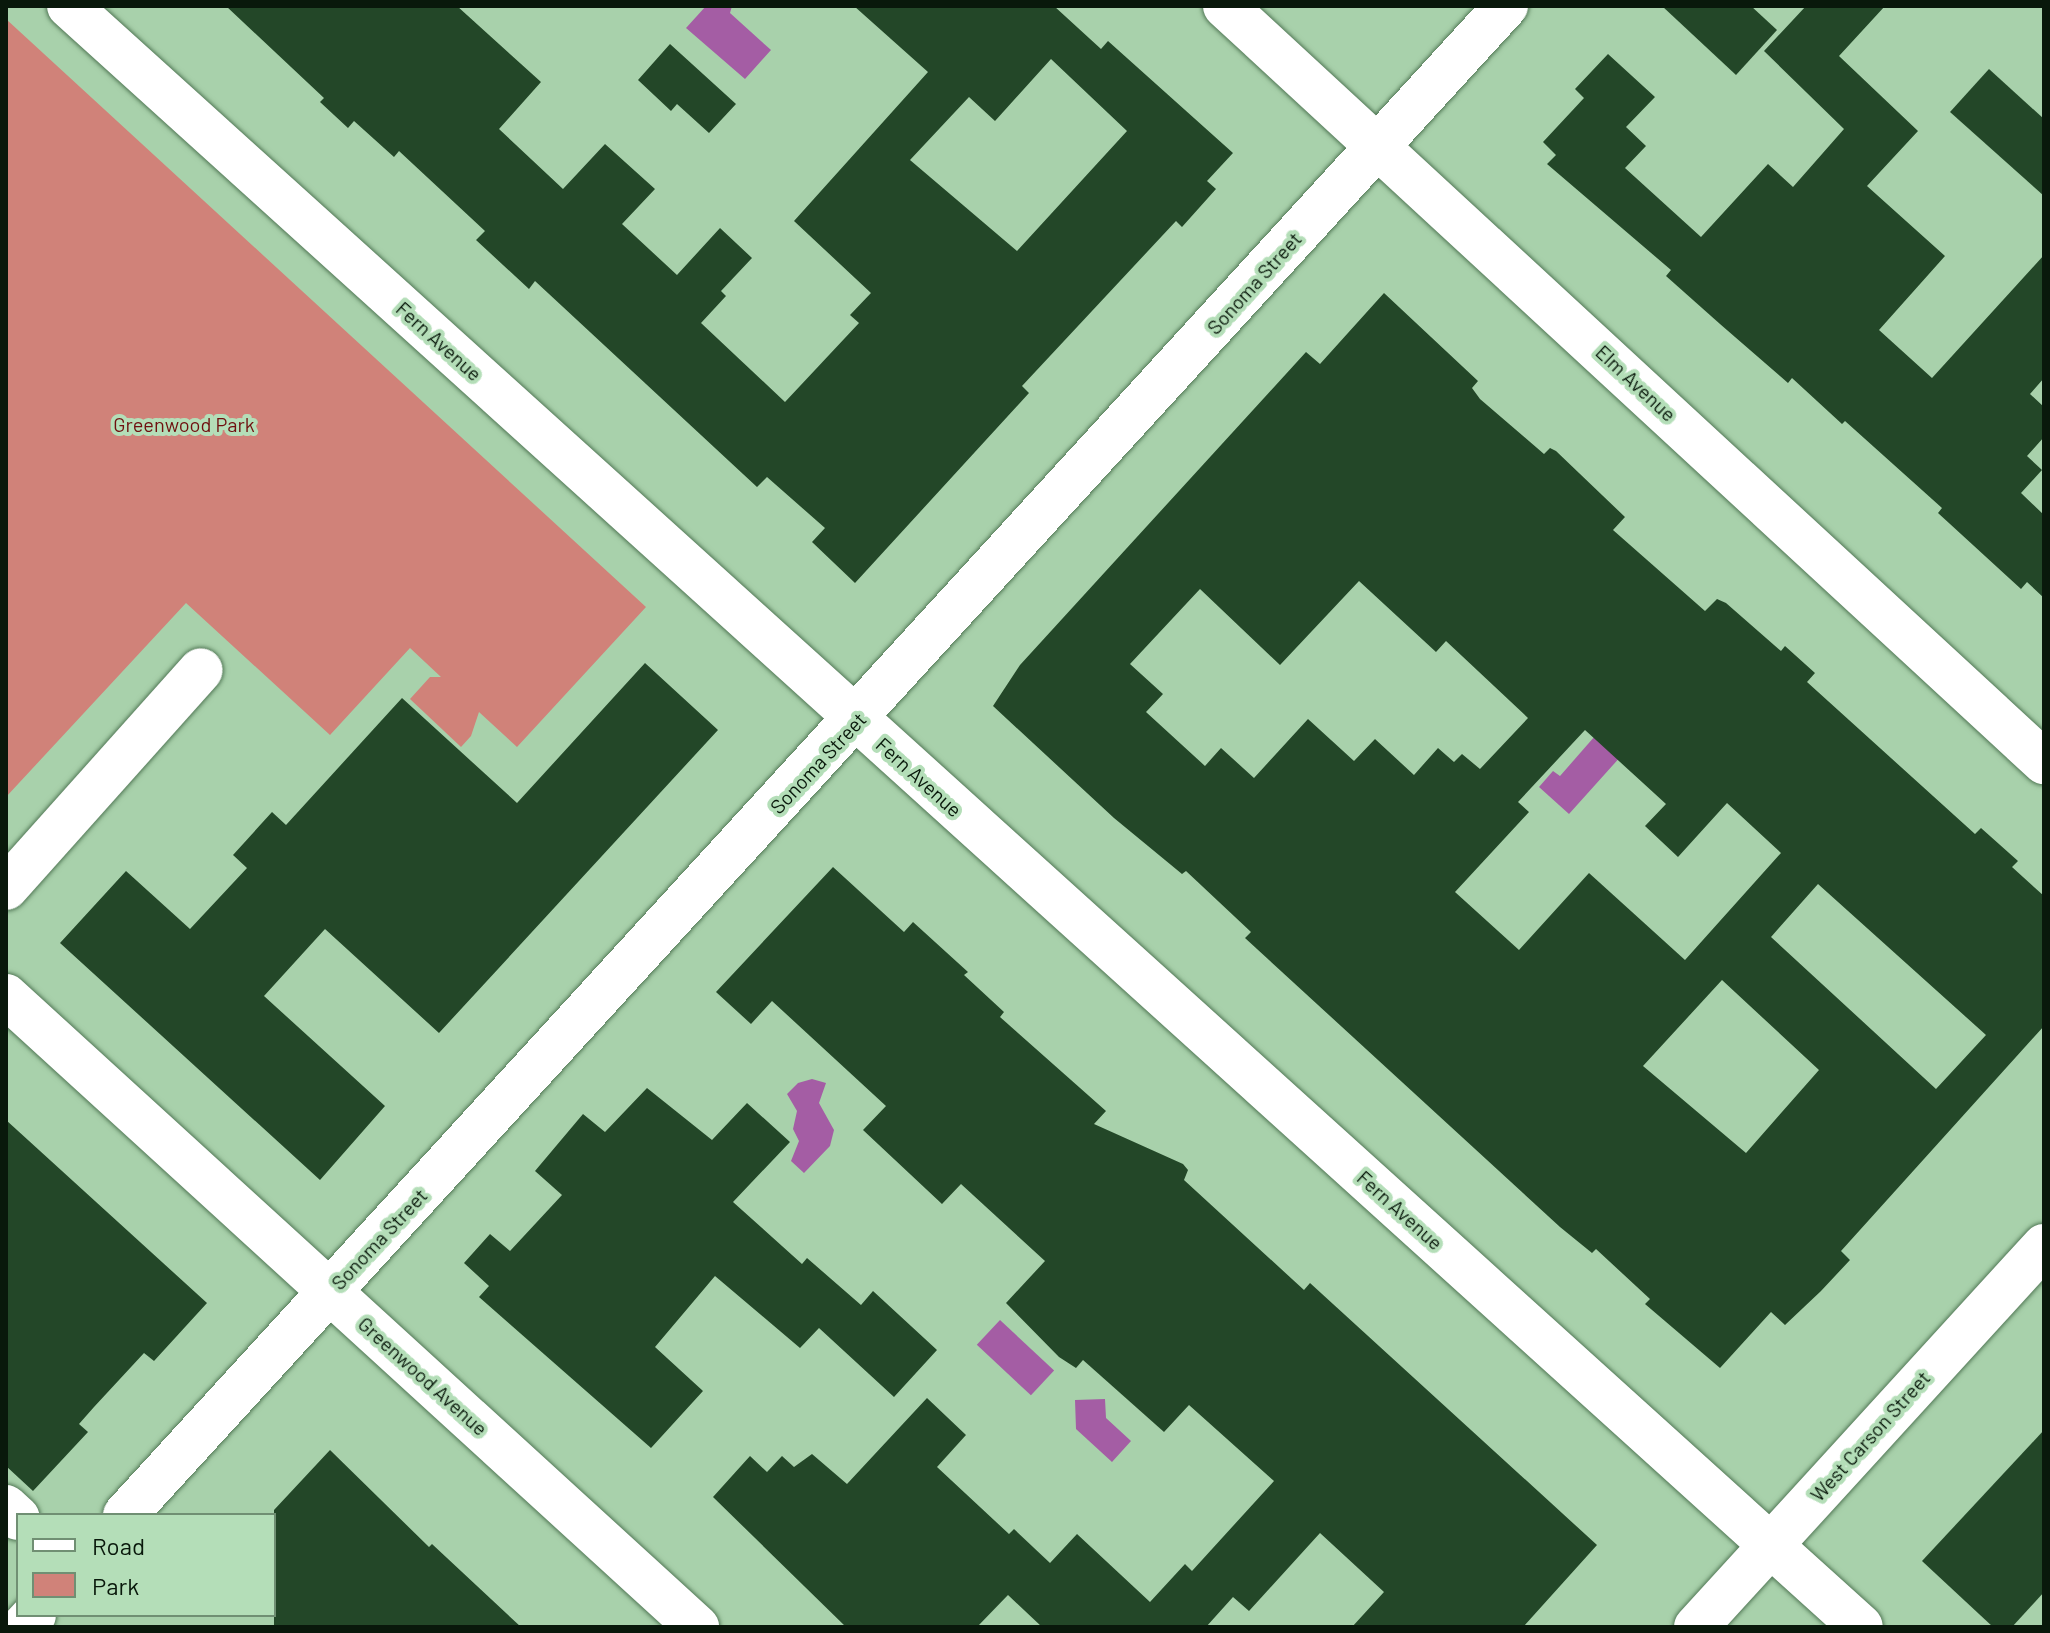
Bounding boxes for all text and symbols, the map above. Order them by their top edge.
street label: Sonoma Street [1202,227,1306,339]
street label: Fern Avenue [391,296,487,386]
street label: Elm Avenue [1591,340,1681,426]
park label: Greenwood Park [113,412,255,436]
street label: Sonoma Street [765,707,871,819]
street label: Fern Avenue [871,732,967,822]
street label: Fern Avenue [1352,1165,1448,1255]
street label: Sonoma Street [326,1183,432,1295]
street label: Greenwood Avenue [353,1312,493,1440]
street label: West Carson Street [1805,1366,1935,1506]
legend [16,1513,276,1617]
text: Road [92,1531,145,1560]
text: Park [92,1571,139,1600]

